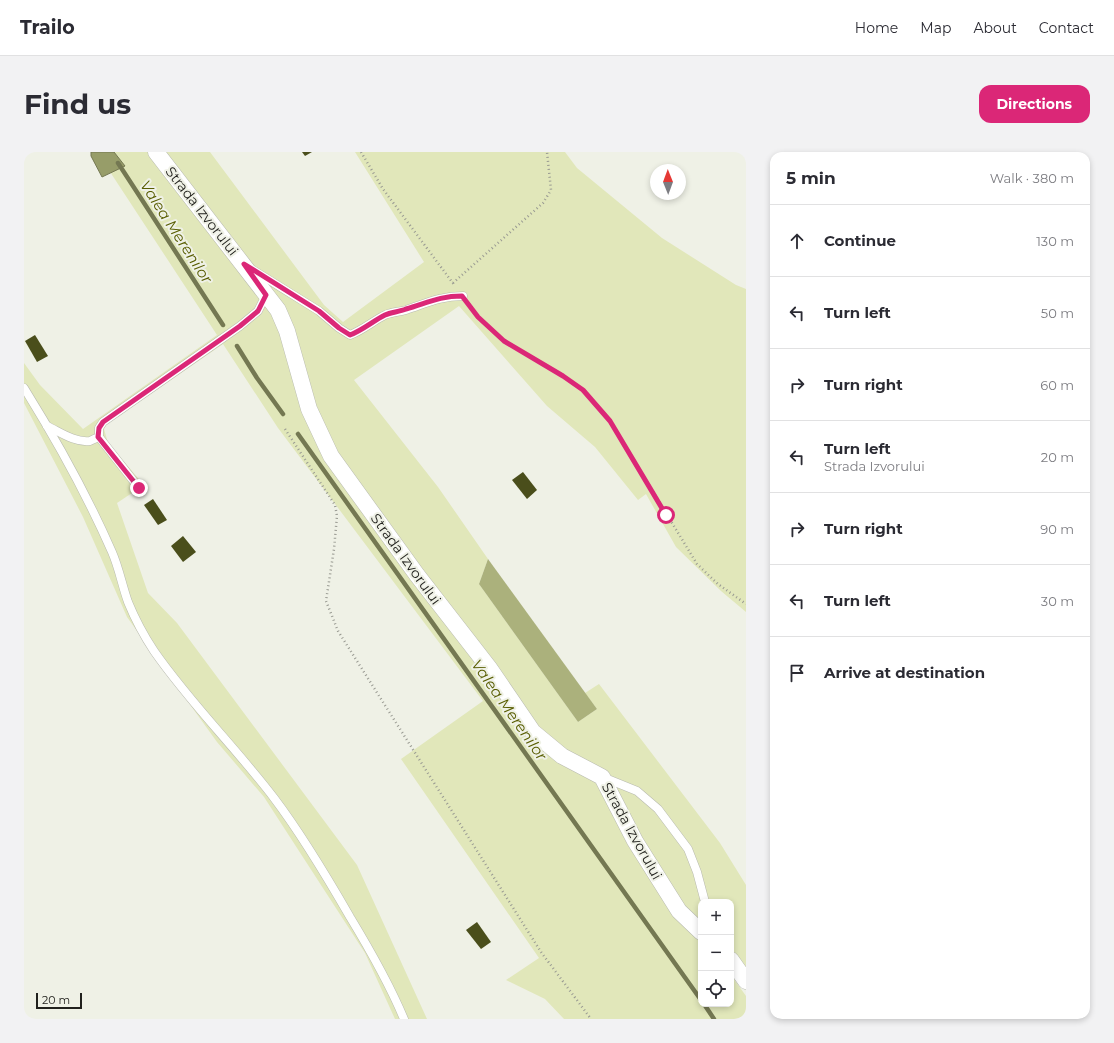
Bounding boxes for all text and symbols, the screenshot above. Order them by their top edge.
text: Trailo [20,16,75,39]
text: Home [855,19,898,37]
text: Map [920,19,951,37]
text: About [973,19,1017,37]
text: Contact [1039,19,1094,37]
button: Directions [979,85,1090,123]
text: Find us [24,87,131,121]
street label: Strada Izvorului [162,163,242,259]
north arrow [650,164,686,200]
text: 5 min [786,168,836,188]
text: Walk · 380 m [990,170,1074,186]
water label: Valea Merenilor [136,177,217,288]
icon: ahead [786,230,808,252]
text: Continue [824,231,896,250]
text: 130 m [1036,233,1074,249]
icon: left [786,302,808,324]
text: Turn left [824,303,891,322]
text: 50 m [1041,305,1074,321]
icon: right [786,374,808,396]
text: Turn right [824,375,903,394]
text: 60 m [1040,377,1074,393]
text: Turn left [824,439,891,458]
icon: left [786,446,808,468]
text: 20 m [1041,449,1074,465]
text: Strada Izvorului [824,458,925,474]
route end [130,479,148,497]
route start [657,506,675,524]
street label: Strada Izvorului [367,510,445,608]
icon: right [786,518,808,540]
text: Turn right [824,519,903,538]
text: 90 m [1040,521,1074,537]
icon: left [786,590,808,612]
text: Turn left [824,591,891,610]
text: 30 m [1041,593,1074,609]
water label: Valea Merenilor [468,656,552,765]
icon: arrive [786,662,808,684]
text: Arrive at destination [824,663,985,682]
street label: Strada Izvorului [598,779,666,883]
map controls [698,899,734,1007]
button: + [698,899,734,935]
button: − [698,935,734,971]
button: locate [698,971,734,1007]
scale bar [36,991,82,1010]
text: 20 m [42,993,70,1007]

